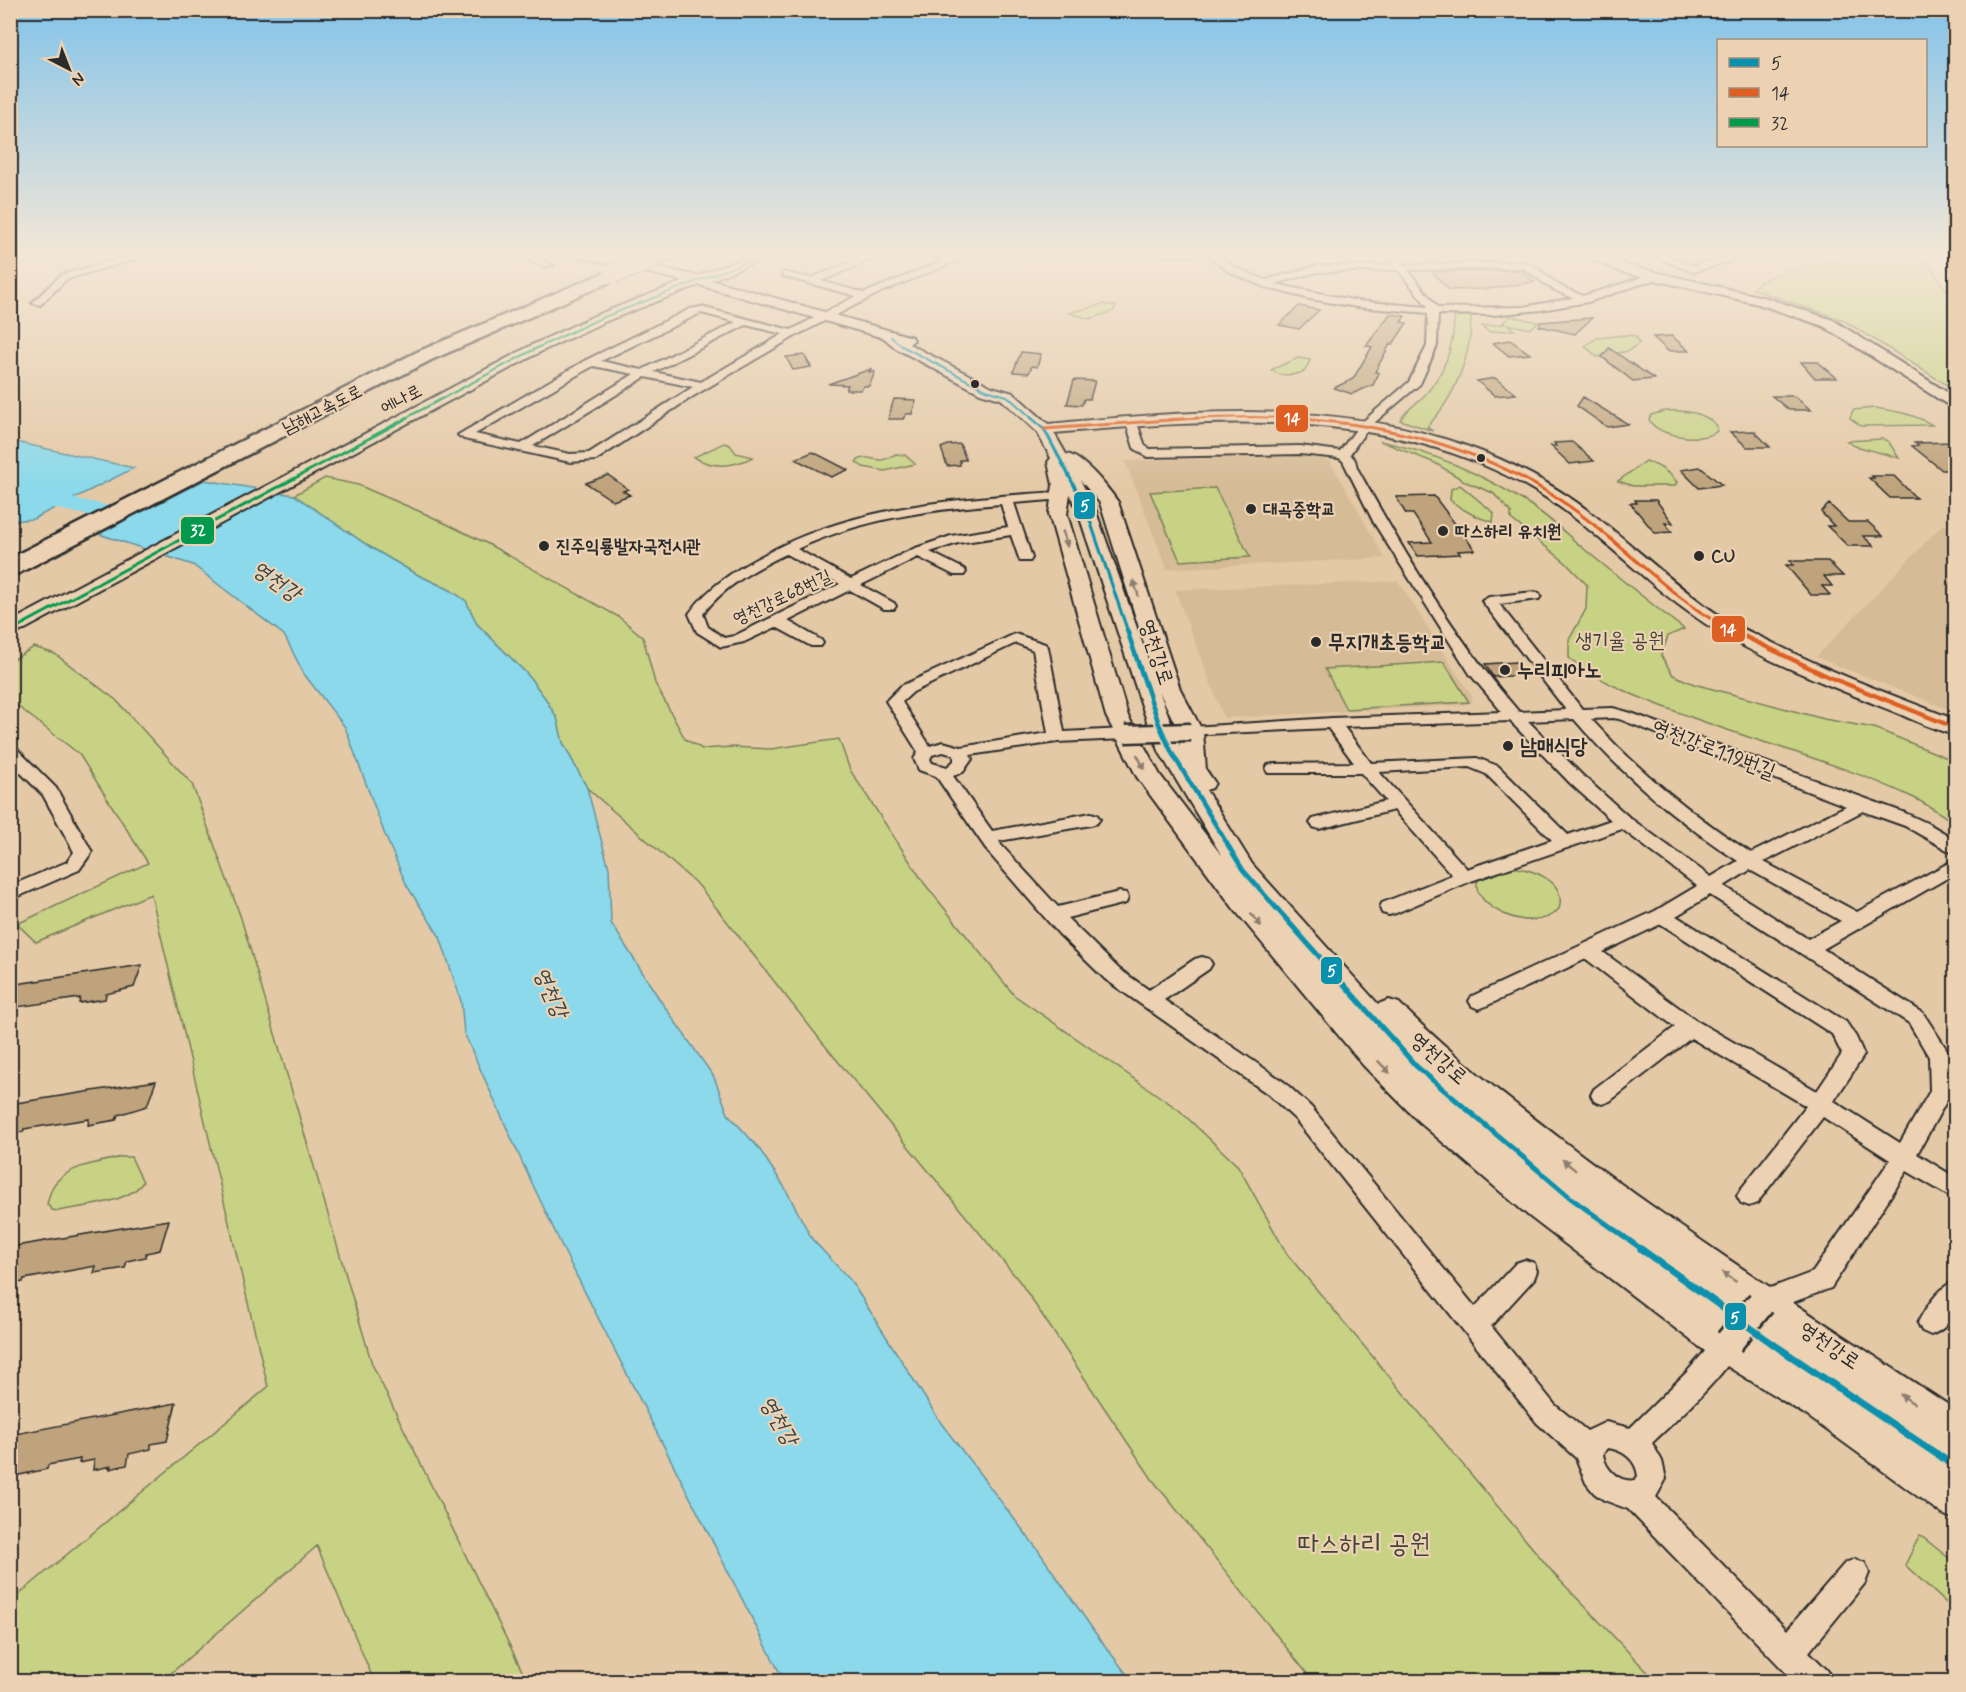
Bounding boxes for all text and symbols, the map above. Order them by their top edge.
north arrow [39,39,99,99]
legend [1717,39,1927,147]
text: 5 [1771,52,1782,76]
text: N [67,68,89,90]
text: 14 [1771,82,1790,106]
text: 32 [1771,112,1789,136]
unlabelled marker [969,378,981,390]
street label: 남해고속도로 [278,379,367,440]
street label: 에나로 [377,379,426,421]
line badge: 14 [1275,404,1309,433]
text: 14 [1284,409,1301,430]
unlabelled marker [1475,452,1487,464]
line badge: 5 [1073,491,1096,520]
text: 5 [1080,496,1090,517]
place label: 대곡중학교 [1263,498,1335,522]
marker: 대곡중학교 [1244,502,1258,516]
line badge: 32 [180,516,215,545]
place label: 따스하리 유치원 [1455,520,1561,544]
text: 32 [190,521,206,542]
marker: 따스하리 유치원 [1436,524,1450,538]
one-way arrow [1061,530,1070,548]
place label: 진주익룡발자국전시관 [556,535,701,559]
marker: 진주익룡발자국전시관 [537,539,551,553]
place label: CU [1711,545,1736,569]
marker: CU [1692,549,1706,563]
water label: 영천강 [246,555,308,610]
street label: 영천강로68번길 [729,564,836,631]
one-way arrow [1131,579,1141,597]
line badge: 14 [1711,615,1746,643]
street label: 영천강로 [1132,616,1180,689]
text: 14 [1720,620,1737,641]
park label: 생기율 공원 [1575,627,1665,655]
place label: 무지개초등학교 [1328,629,1446,657]
marker: 무지개초등학교 [1309,635,1323,649]
place label: 누리피아노 [1517,657,1602,685]
marker: 누리피아노 [1498,663,1512,677]
street label: 영천강로119번길 [1648,713,1780,786]
place label: 남매식당 [1520,733,1588,761]
marker: 남매식당 [1501,739,1515,753]
one-way arrow [1136,754,1146,771]
one-way arrow [1250,912,1263,928]
line badge: 5 [1320,956,1343,985]
text: 5 [1327,961,1337,982]
water label: 영천강 [527,963,575,1025]
street label: 영천강로 [1404,1026,1473,1091]
one-way arrow [1376,1060,1390,1074]
one-way arrow [1562,1159,1577,1171]
one-way arrow [1721,1272,1737,1283]
line badge: 5 [1724,1302,1747,1331]
text: 5 [1730,1308,1740,1329]
street label: 영천강로 [1794,1315,1865,1376]
water label: 영천강 [753,1391,805,1453]
one-way arrow [1900,1393,1916,1405]
park label: 따스하리 공원 [1298,1528,1430,1562]

